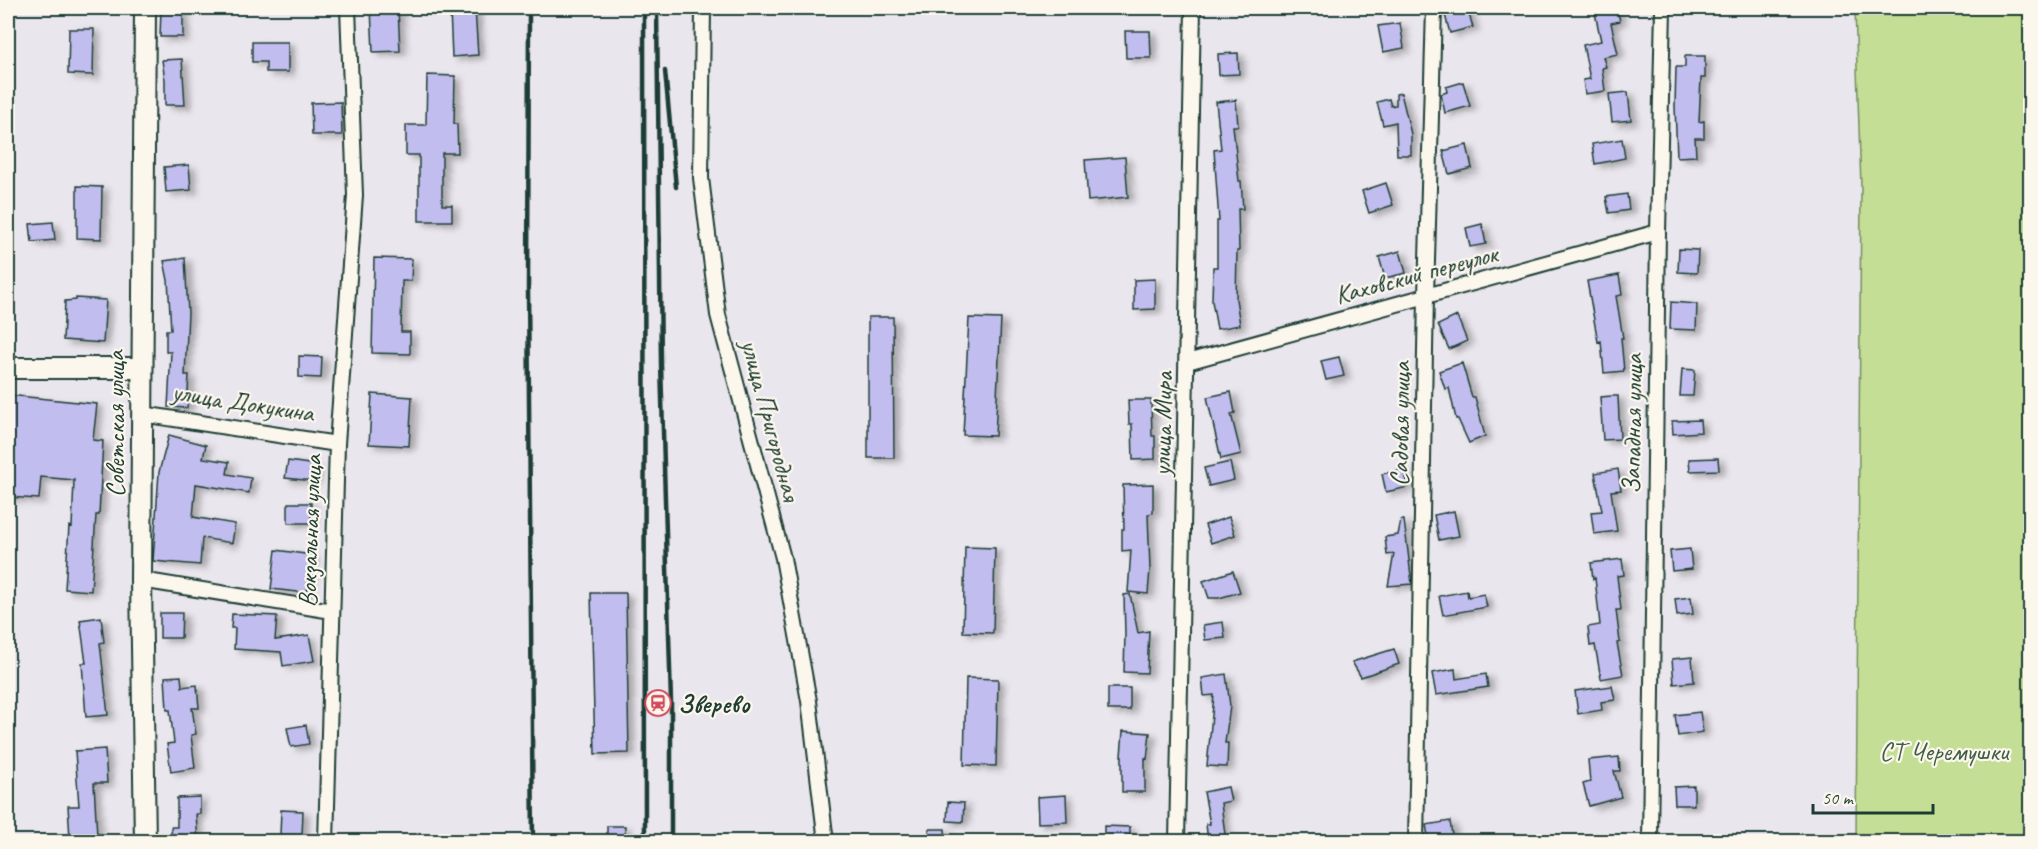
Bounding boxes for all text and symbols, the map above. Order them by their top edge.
street label: Каховский переулок [1331,236,1503,311]
street label: улица Пригородная [733,334,809,506]
street label: Советская улица [99,349,132,497]
street label: Западная улица [1614,352,1650,494]
street label: Садовая улица [1382,360,1418,487]
street label: улица Мира [1145,370,1179,479]
street label: улица Докукина [168,374,318,430]
street label: Вокзальная улица [291,453,329,608]
place label: Зверево [678,687,751,720]
station icon: Зверево [643,688,673,718]
park label: СТ Черемушки [1880,735,2010,768]
scale bar [1813,777,1933,815]
text: 50 m [1822,787,1855,809]

